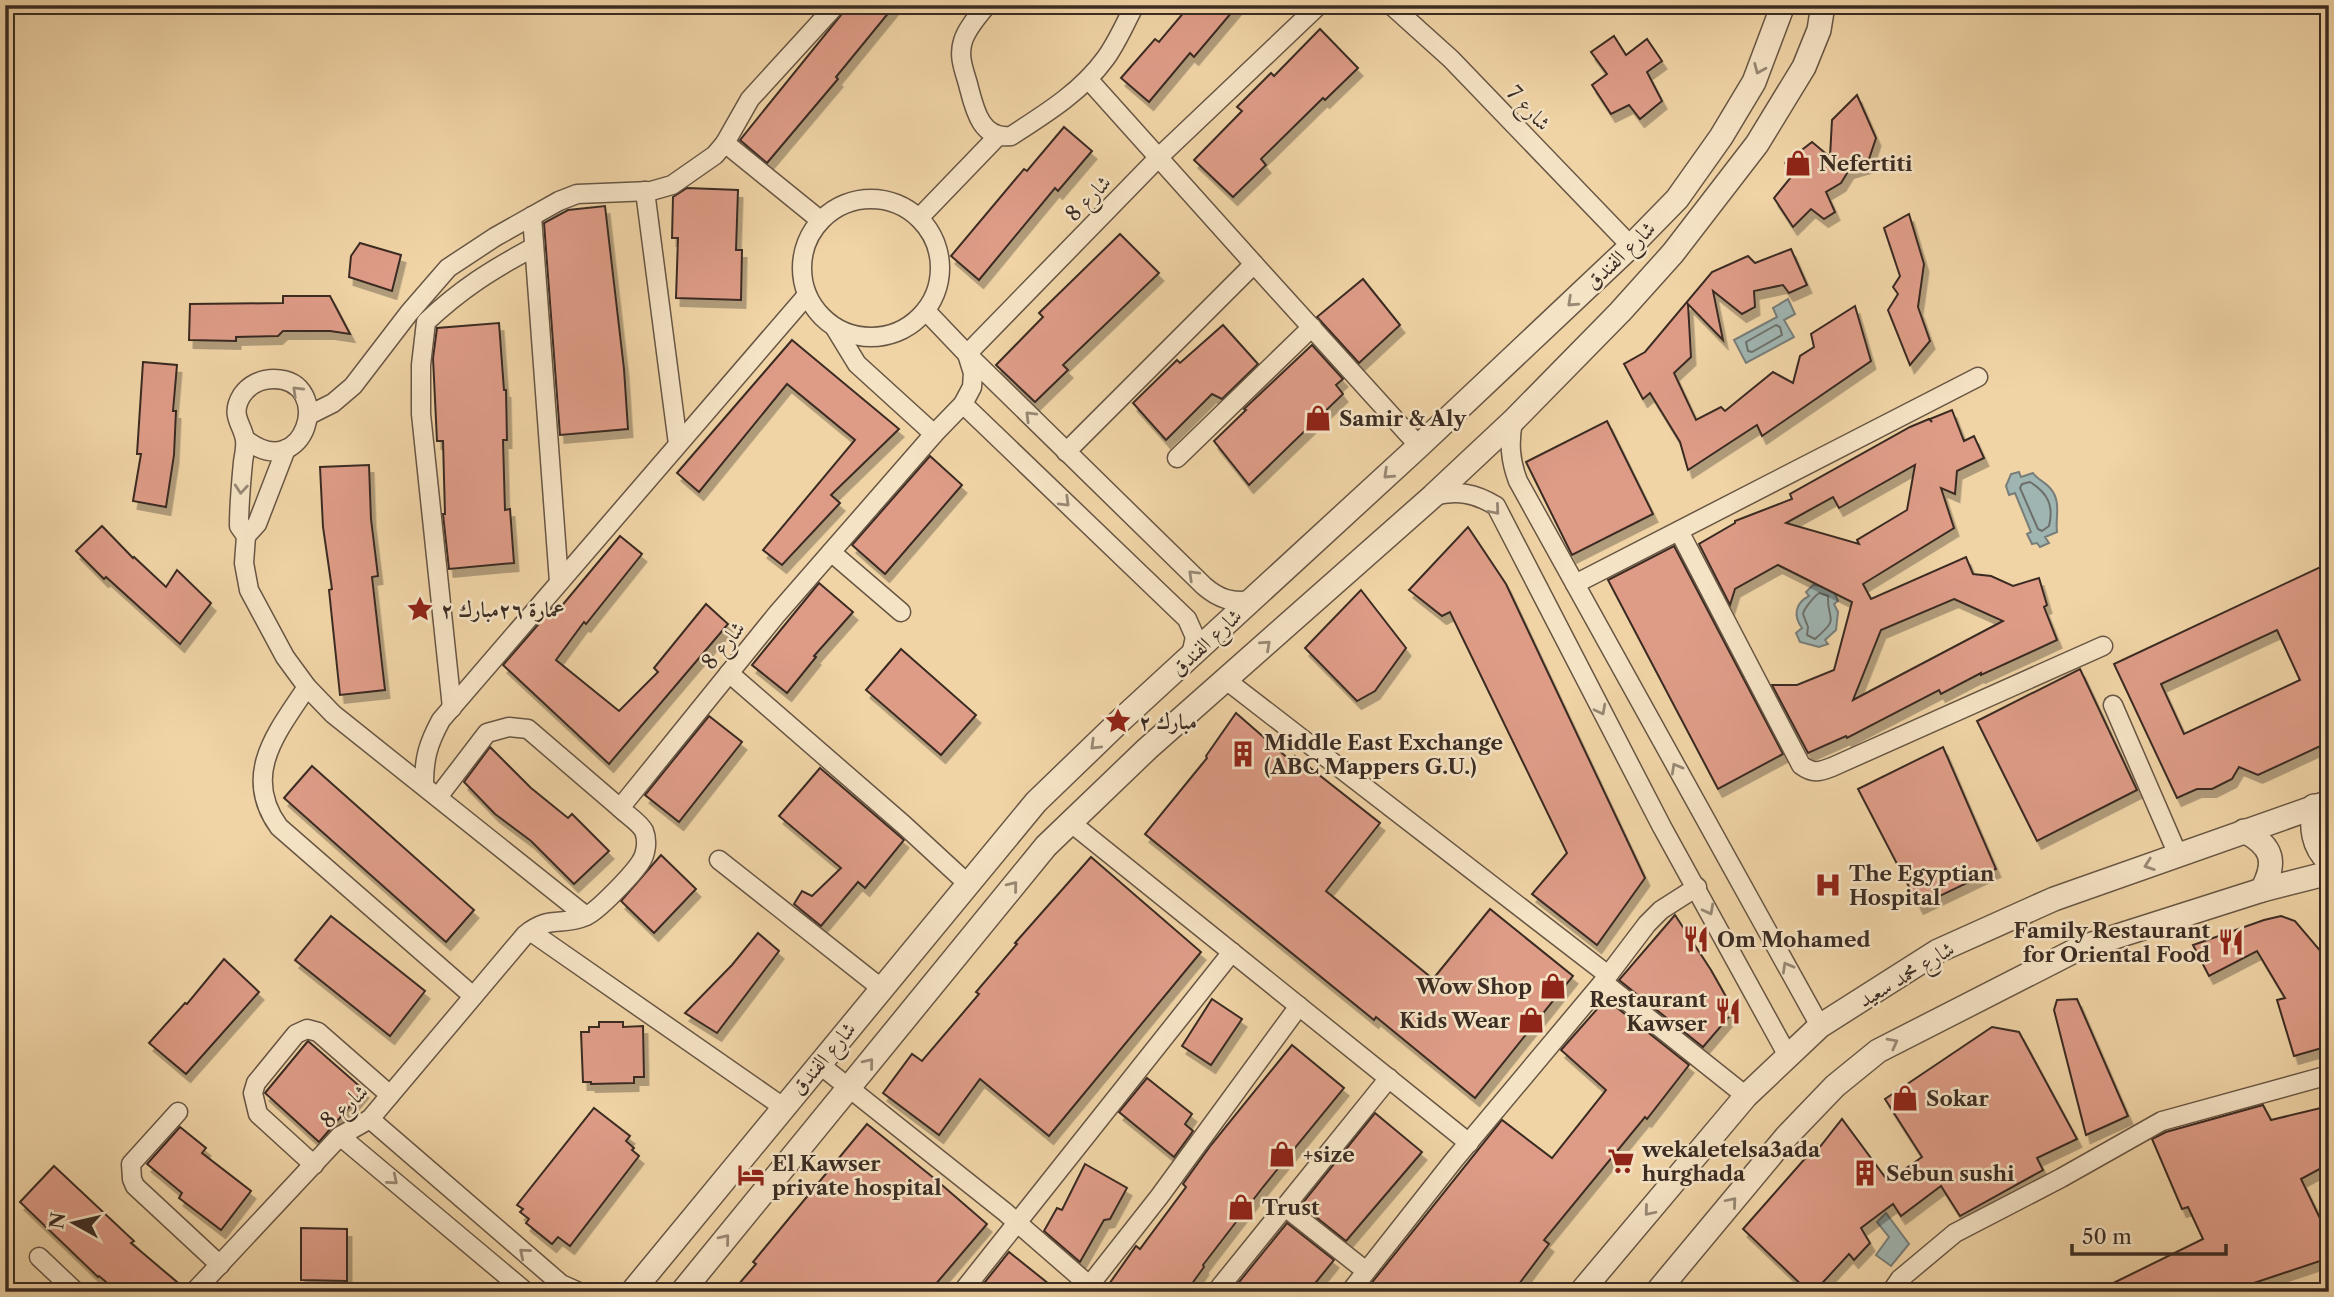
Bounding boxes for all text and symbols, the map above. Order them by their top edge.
one-way arrow [1753,62,1767,74]
street label: شارع 7 [1497,80,1556,140]
shop icon: Nefertiti [1783,148,1813,178]
place label: Nefertiti [1819,151,1913,176]
street label: شارع 8 [1060,170,1120,230]
street label: شارع الفندق [1580,216,1664,299]
one-way arrow [1567,293,1580,306]
one-way arrow [293,386,306,399]
shop icon: Samir & Aly [1303,403,1333,433]
place label: Samir & Aly [1339,406,1467,431]
one-way arrow [1025,412,1038,425]
one-way arrow [1383,466,1396,478]
one-way arrow [234,483,249,494]
one-way arrow [1057,494,1070,507]
one-way arrow [1486,502,1499,515]
one-way arrow [1188,571,1201,584]
place icon: عمارة ٢٦مبارك ٢ [405,594,435,624]
place label: عمارة ٢٦مبارك ٢ [441,597,564,623]
street label: شارع الفندق [1165,603,1251,685]
street label: شارع 8 [696,616,755,678]
one-way arrow [1257,641,1270,653]
one-way arrow [1593,703,1607,715]
place icon: مبارك ٢ [1103,706,1133,736]
place label: مبارك ٢ [1139,709,1197,735]
place label: Middle East Exchange (ABC Mappers G.U.) [1264,730,1503,779]
one-way arrow [1090,736,1103,749]
building icon: Middle East Exchange (ABC Mappers G.U.) [1228,739,1258,769]
one-way arrow [1671,763,1685,775]
one-way arrow [2143,857,2155,871]
place label: The Egyptian Hospital [1849,861,1995,910]
hospital icon: The Egyptian Hospital [1813,870,1843,900]
one-way arrow [1005,882,1017,895]
one-way arrow [1701,903,1715,915]
place label: Family Restaurant for Oriental Food [2014,918,2211,967]
restaurant icon: Om Mohamed [1681,924,1711,954]
place label: Om Mohamed [1717,927,1870,952]
restaurant icon: Family Restaurant for Oriental Food [2216,927,2246,957]
street label: شارع محمد سعيد [1853,936,1962,1018]
one-way arrow [1782,962,1795,974]
shop icon: Wow Shop [1538,971,1568,1001]
place label: Wow Shop [1415,974,1532,999]
place label: Restaurant Kawser [1589,987,1708,1036]
restaurant icon: Restaurant Kawser [1713,996,1743,1026]
shop icon: Kids Wear [1516,1005,1546,1035]
place label: Kids Wear [1399,1008,1511,1033]
street label: شارع الفندق [785,1016,865,1103]
one-way arrow [1886,1038,1899,1052]
one-way arrow [861,1058,873,1071]
street label: شارع 8 [315,1079,377,1138]
shop icon: Sokar [1890,1083,1920,1113]
place label: Sokar [1926,1086,1990,1111]
place label: wekaletelsa3ada hurghada [1641,1137,1821,1186]
shop icon: +size [1267,1139,1297,1169]
place label: +size [1303,1142,1355,1167]
supermarket icon: wekaletelsa3ada hurghada [1606,1146,1636,1176]
place label: El Kawser private hospital [772,1151,942,1200]
building icon: Sebun sushi [1850,1158,1880,1188]
hotel icon: El Kawser private hospital [736,1160,766,1190]
place label: Sebun sushi [1886,1161,2015,1186]
one-way arrow [384,1172,397,1184]
north arrow [38,1188,108,1258]
shop icon: Trust [1226,1192,1256,1222]
place label: Trust [1262,1195,1320,1220]
one-way arrow [1724,1197,1736,1210]
one-way arrow [1645,1202,1657,1215]
text: N [45,1211,70,1230]
scale bar [2072,1213,2226,1257]
text: 50 m [2082,1224,2132,1249]
one-way arrow [717,1234,730,1246]
one-way arrow [519,1248,531,1261]

